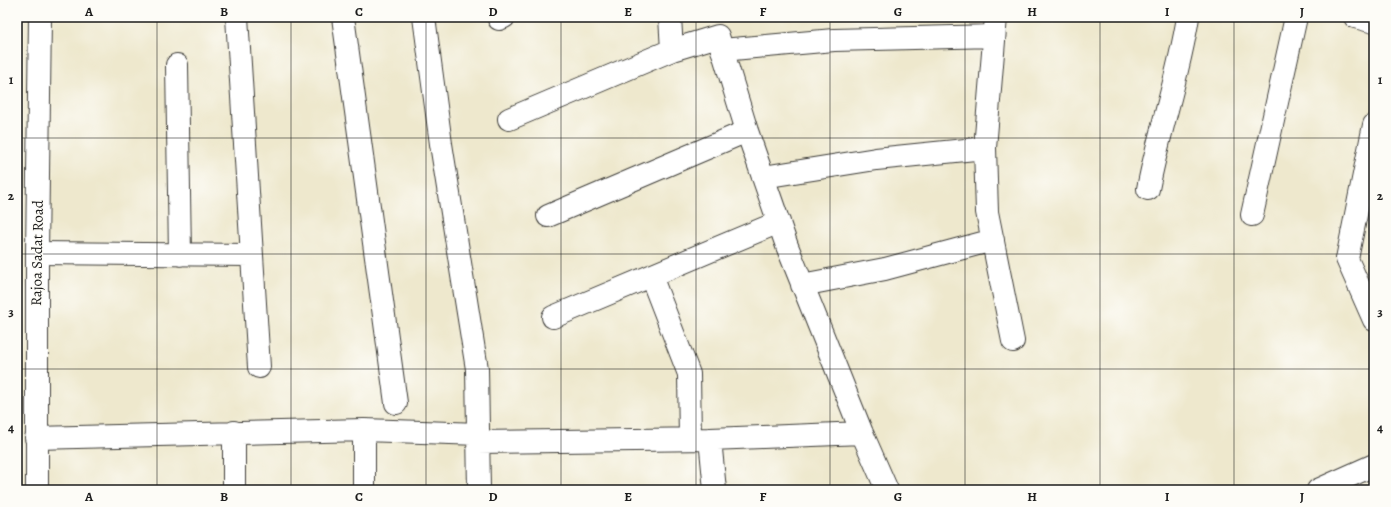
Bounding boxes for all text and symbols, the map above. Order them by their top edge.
text: A [84,3,94,20]
text: B [220,3,228,20]
text: C [355,3,363,20]
text: D [488,3,498,20]
text: E [624,3,632,20]
text: F [760,3,767,20]
text: G [894,3,902,20]
text: H [1027,3,1037,20]
text: I [1165,3,1170,20]
text: J [1300,3,1304,20]
text: 1 [9,71,14,88]
text: 1 [1378,71,1383,88]
text: 2 [8,187,15,204]
text: 2 [1377,187,1384,204]
street label: Rajoa Sadat Road [26,199,48,306]
text: 3 [8,303,14,320]
text: 3 [1377,303,1383,320]
text: 4 [8,419,14,436]
text: 4 [1377,419,1383,436]
text: A [84,488,94,505]
text: B [220,488,228,505]
text: C [355,488,363,505]
text: D [488,488,498,505]
text: E [624,488,632,505]
text: F [760,488,767,505]
text: G [894,488,902,505]
text: H [1027,488,1037,505]
text: I [1165,488,1170,505]
text: J [1300,488,1304,505]

